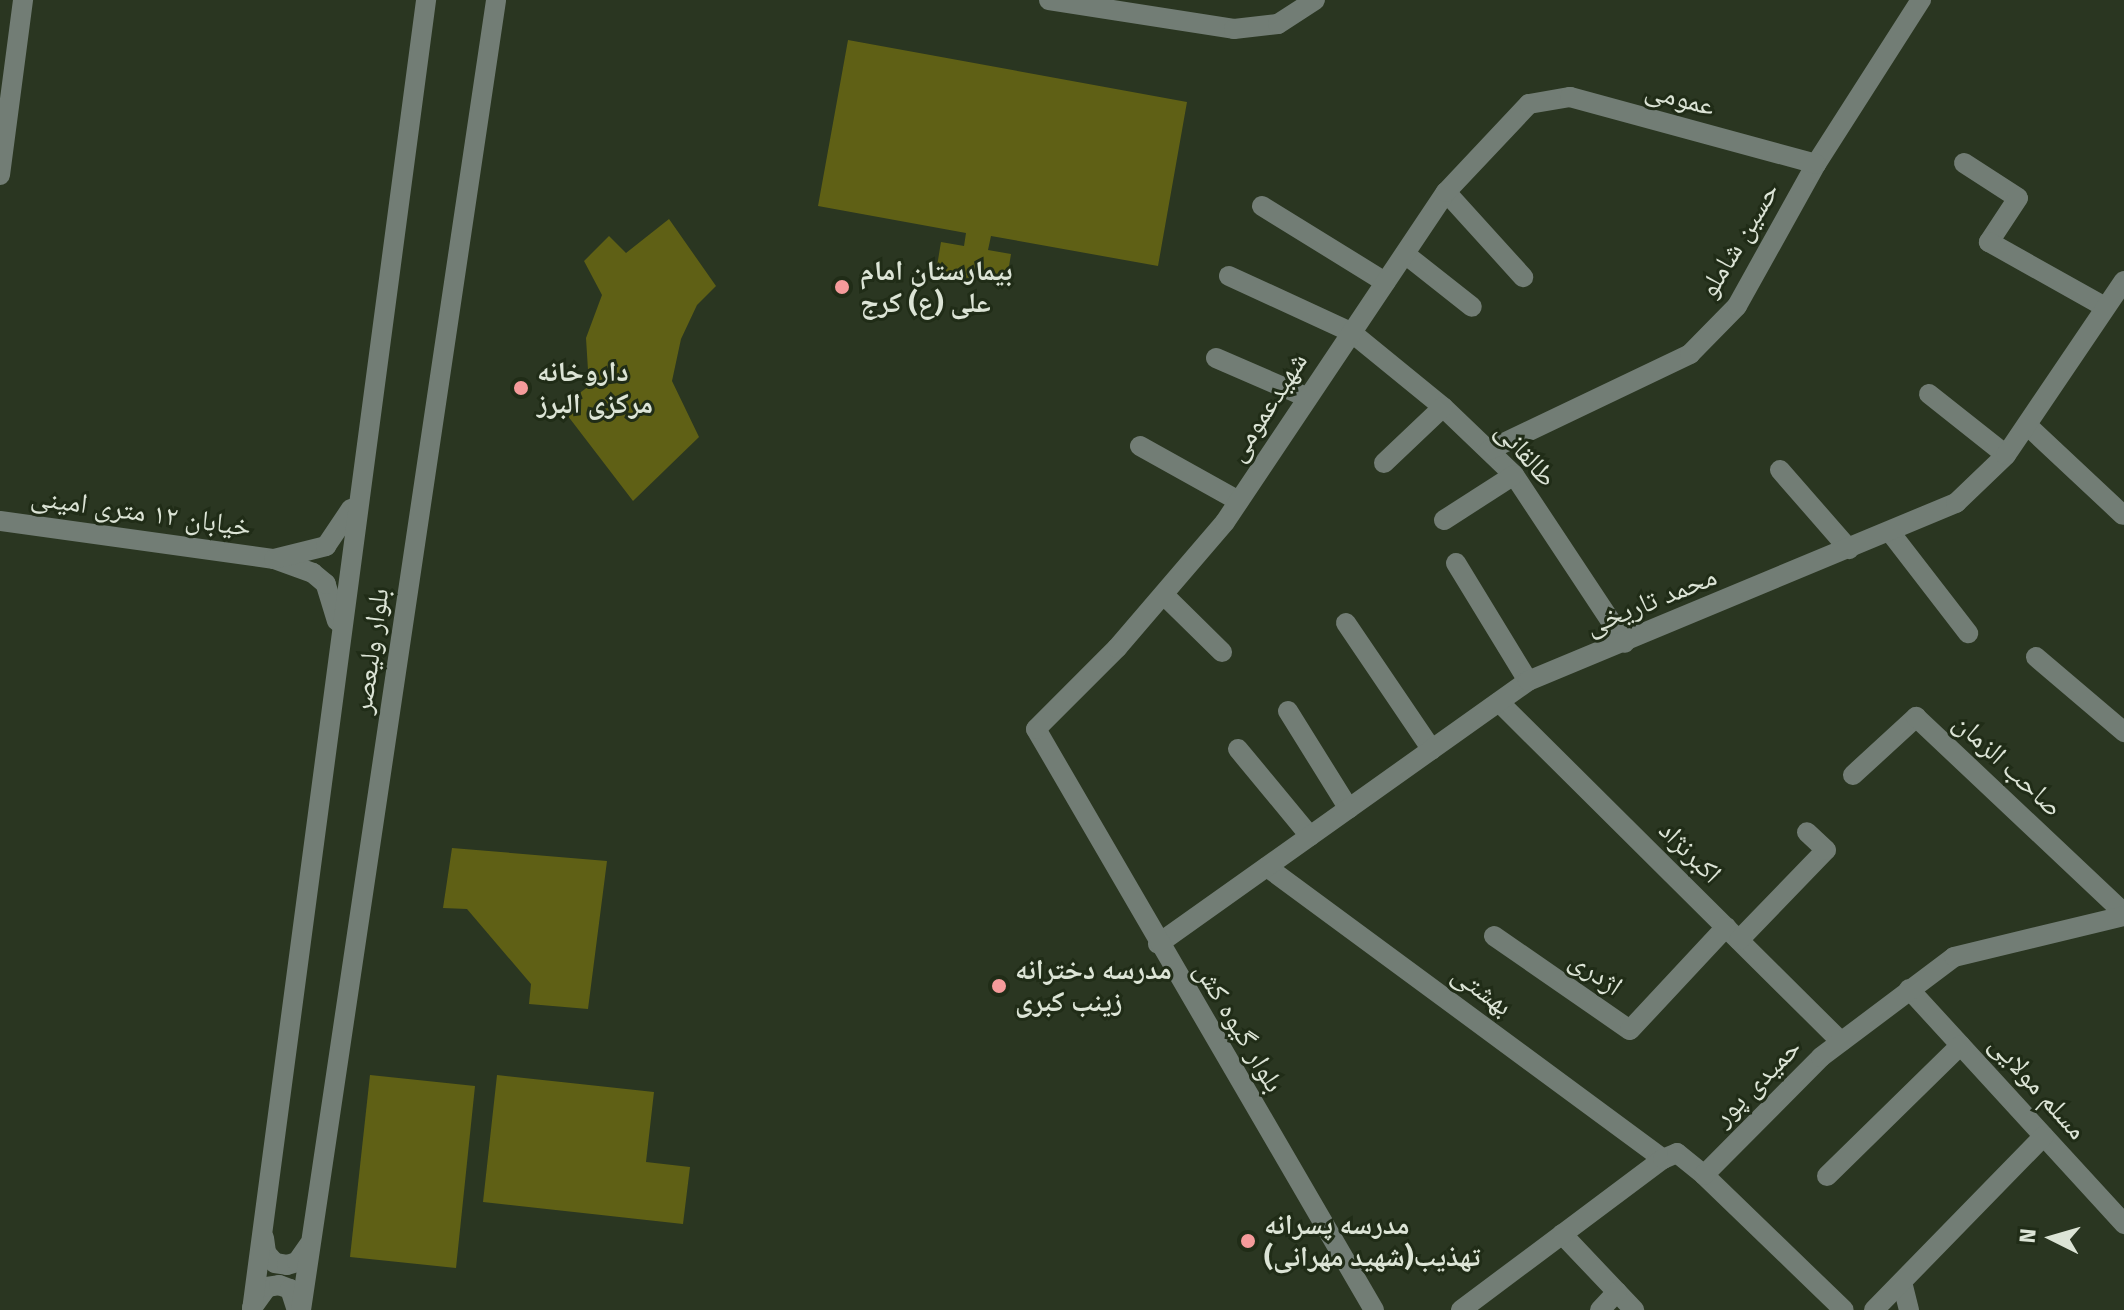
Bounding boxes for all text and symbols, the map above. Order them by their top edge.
street label: عمومی [1641,73,1719,123]
street label: حسین شاملو [1692,176,1786,304]
place label: بیمارستان امام علی (ع) کرج [860,254,1013,320]
marker: بیمارستان امام علی (ع) کرج [831,276,853,298]
street label: شهیدعمومی [1219,346,1315,468]
place label: داروخانه مرکزی البرز [537,355,653,421]
marker: داروخانه مرکزی البرز [512,379,530,397]
street label: طالقانی [1488,414,1564,494]
street label: خیابان ۱۲ متری امینی [29,480,253,544]
street label: محمد تاریخی [1580,559,1722,643]
street label: بلوار ولیعصر [346,586,396,716]
street label: صاحب الزمان [1946,706,2070,824]
street label: اکبرنژاد [1652,814,1728,890]
street label: اژدری [1563,943,1629,1003]
place label: مدرسه دخترانه زینب کبری [1015,953,1172,1019]
street label: بلوار گیوه کش [1187,956,1291,1098]
street label: بهشتی [1445,957,1519,1023]
marker: مدرسه دخترانه زینب کبری [990,977,1008,995]
street label: مسلم مولایی [1982,1028,2094,1146]
street label: حمیدی پور [1706,1031,1808,1133]
north arrow [2012,1198,2092,1278]
place label: مدرسه پسرانه تهذیب(شهید مهرانی) [1264,1208,1480,1274]
text: N [2014,1227,2042,1244]
marker: مدرسه پسرانه تهذیب(شهید مهرانی) [1239,1232,1257,1250]

